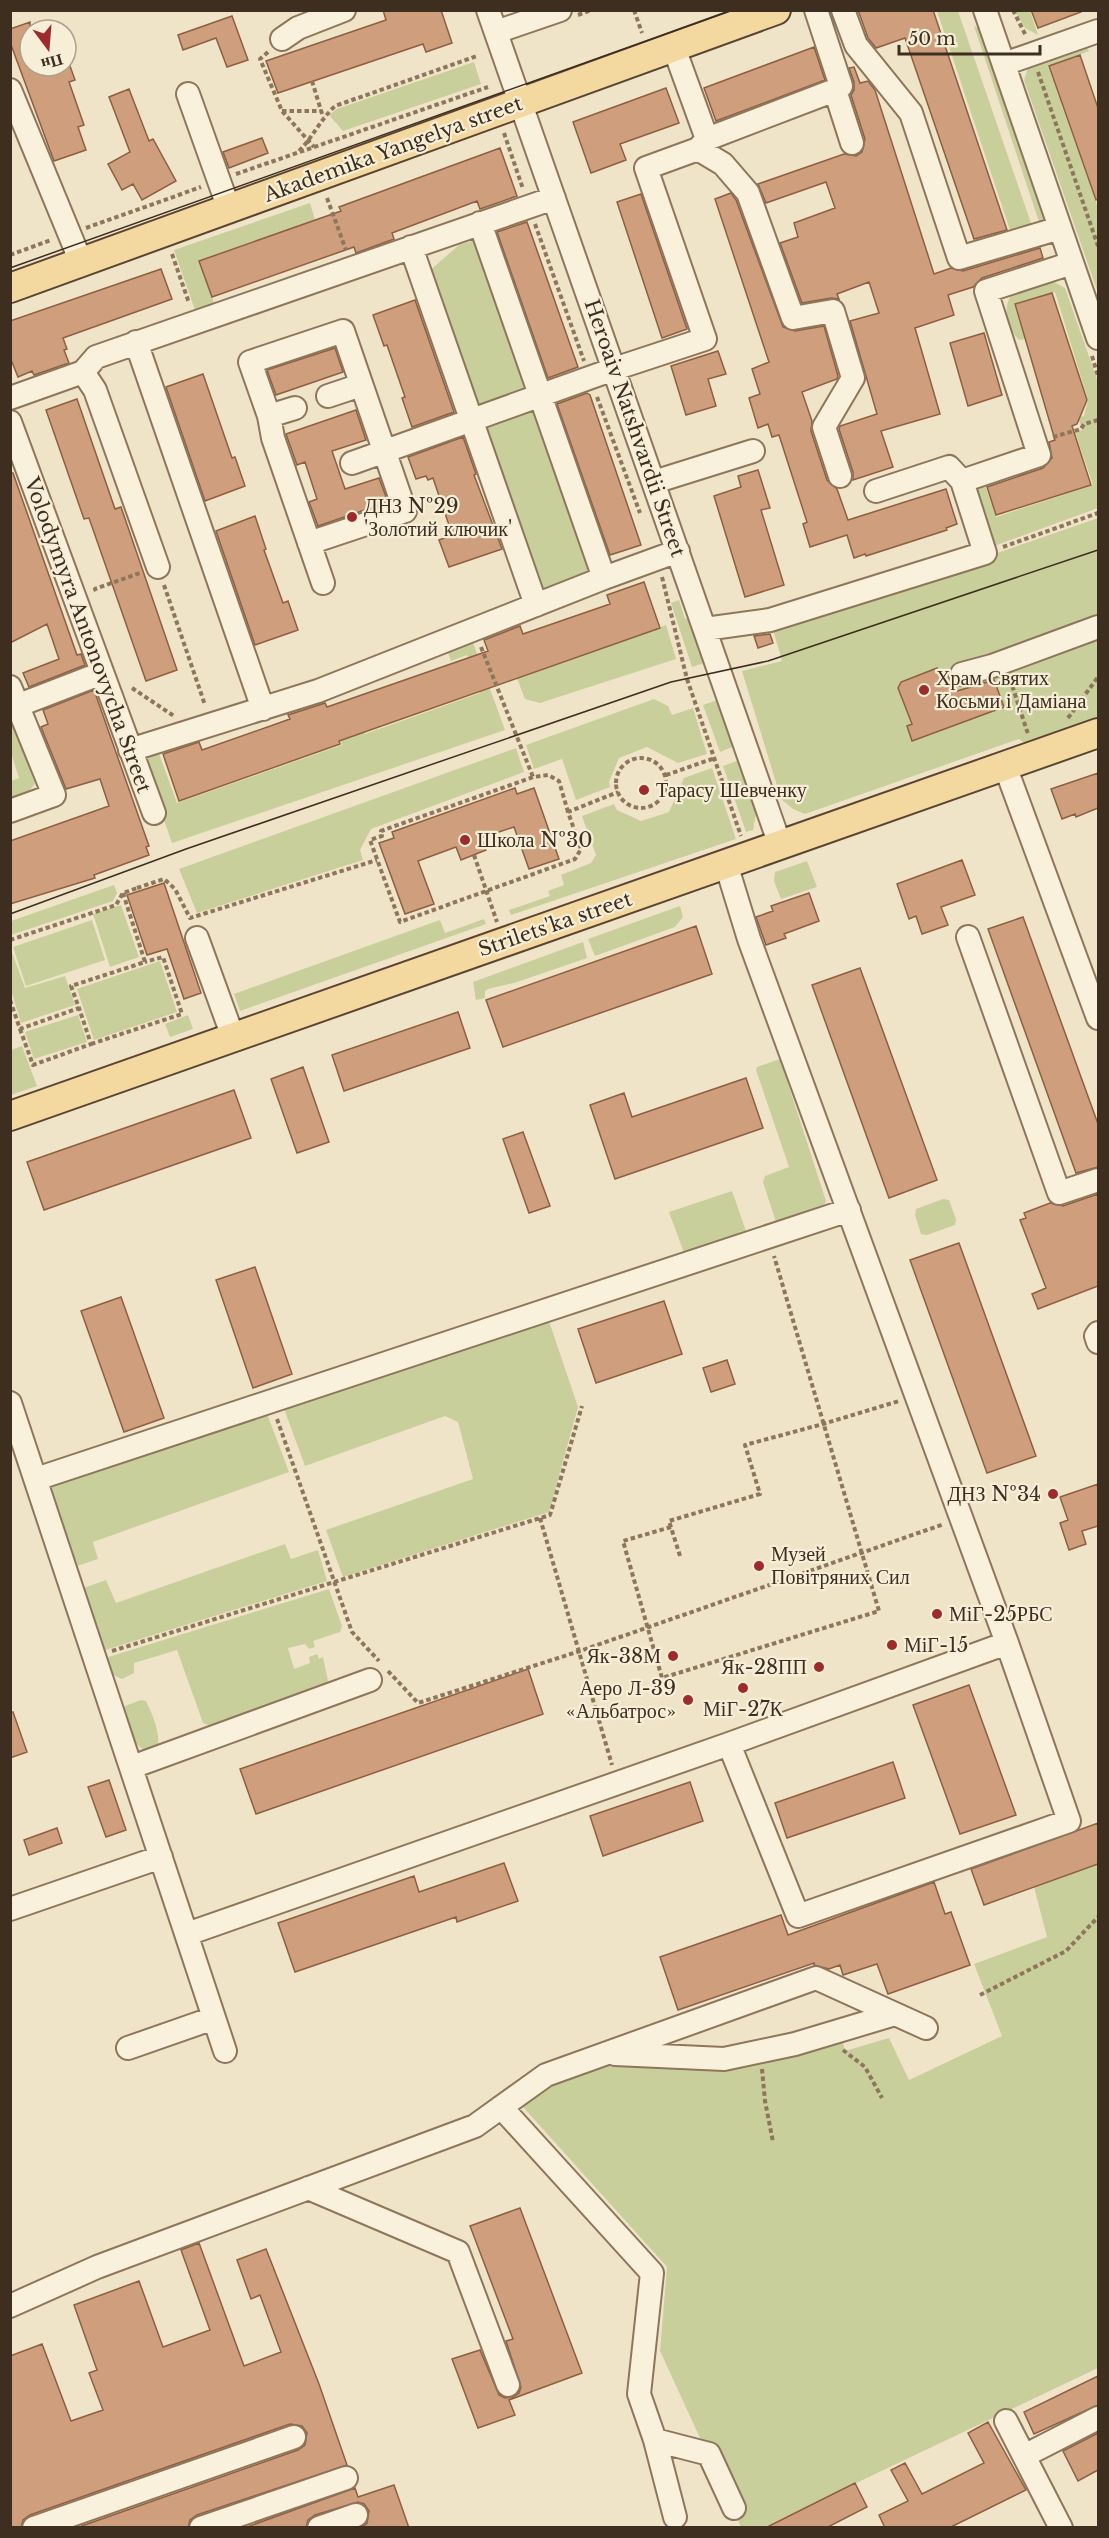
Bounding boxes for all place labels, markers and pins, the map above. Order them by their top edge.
place label: ДНЗ №29 'Золотий ключик' [364,494,512,541]
marker: ДНЗ №29 'Золотий ключик' [345,510,359,524]
place label: Храм Святих Косьми і Даміана [936,666,1087,713]
marker: Храм Святих Косьми і Даміана [917,683,931,697]
place label: Тарасу Шевченку [656,778,807,802]
marker: Тарасу Шевченку [637,783,651,797]
place label: Школа №30 [477,828,593,852]
marker: Школа №30 [458,833,472,847]
place label: ДНЗ №34 [947,1482,1041,1506]
marker: ДНЗ №34 [1046,1487,1060,1501]
place label: Музей Повітряних Сил [771,1542,910,1589]
marker: Музей Повітряних Сил [752,1559,766,1573]
place label: МіГ-25РБС [949,1602,1053,1626]
marker: МіГ-25РБС [930,1607,944,1621]
place label: МіГ-15 [904,1633,968,1657]
marker: МіГ-15 [885,1638,899,1652]
place label: Як-38М [586,1644,661,1668]
marker: Як-38М [666,1649,680,1663]
place label: Як-28ПП [721,1655,807,1679]
marker: Як-28ПП [812,1660,826,1674]
place label: Аеро Л-39 «Альбатрос» [566,1676,676,1723]
marker: МіГ-27К [736,1681,750,1695]
marker: Аеро Л-39 «Альбатрос» [681,1693,695,1707]
place label: МіГ-27К [703,1697,784,1721]

